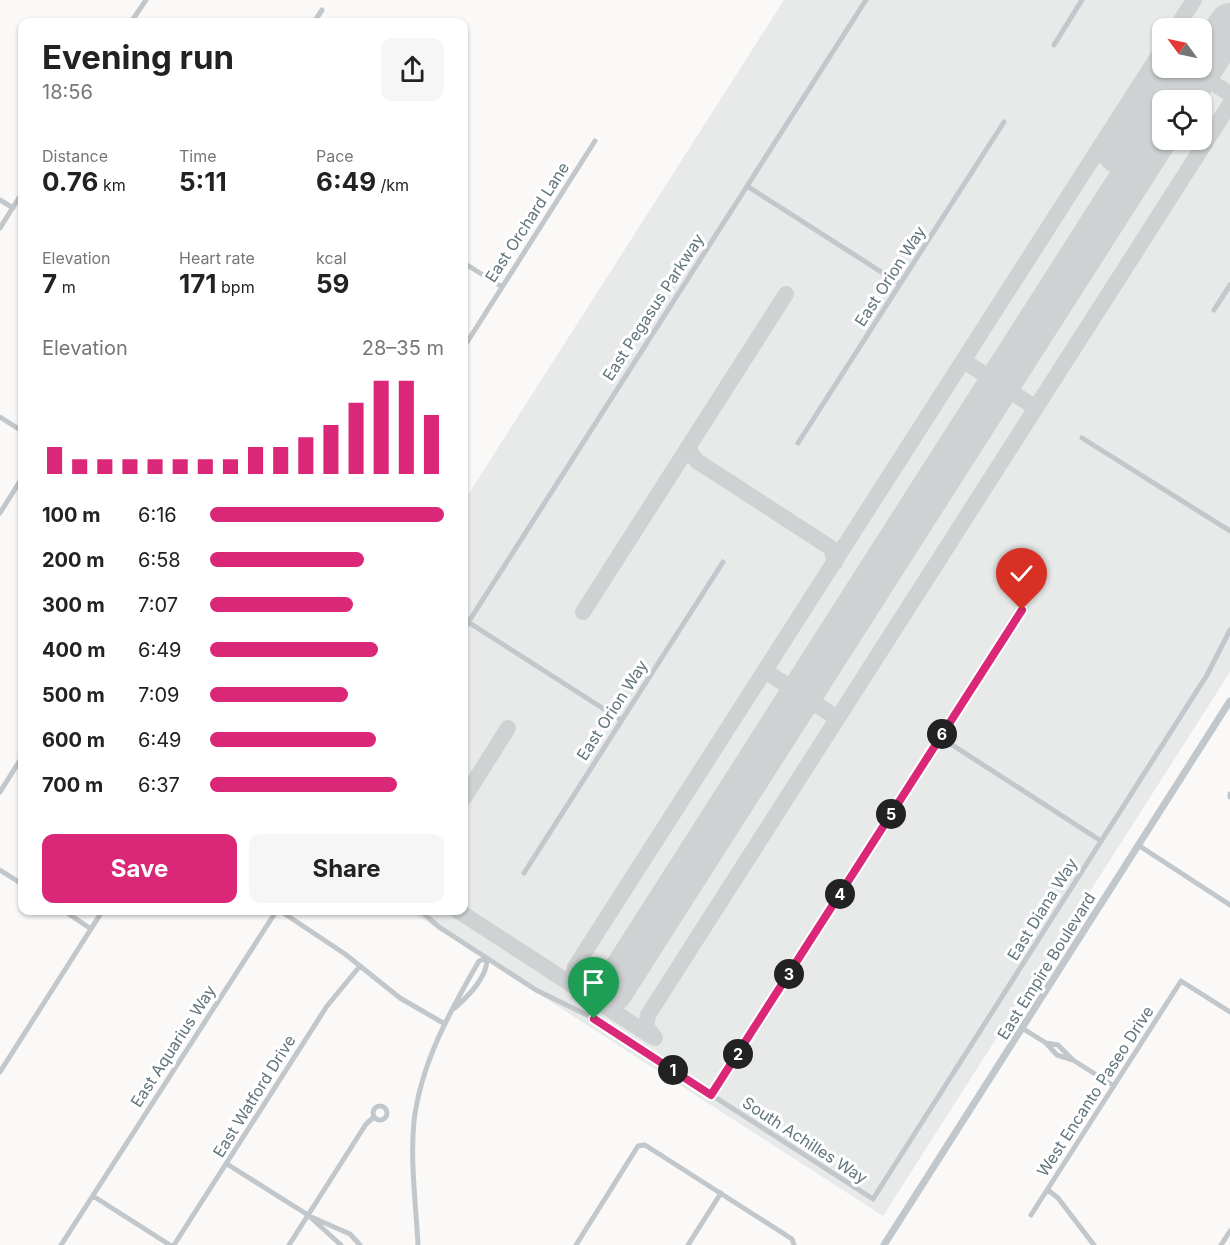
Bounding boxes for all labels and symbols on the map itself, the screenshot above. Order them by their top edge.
north arrow [1152,18,1212,78]
street label: East Orchard Lane [481,158,573,286]
street label: East Orion Way [850,222,930,330]
street label: East Pegasus Parkway [598,230,708,384]
pin [996,548,1047,610]
street label: East Orion Way [572,656,652,764]
pin: 6 [927,719,957,749]
pin: 5 [876,799,906,829]
street label: East Diana Way [1003,854,1081,964]
pin: 4 [825,879,855,909]
street label: East Empire Boulevard [993,889,1099,1043]
pin [568,957,619,1019]
pin: 3 [774,959,804,989]
street label: East Aquarius Way [126,981,220,1111]
street label: West Encanto Paseo Drive [1032,1002,1158,1180]
street label: East Watford Drive [208,1031,300,1161]
pin: 2 [723,1039,753,1069]
pin: 1 [658,1055,688,1085]
street label: South Achilles Way [739,1092,871,1188]

